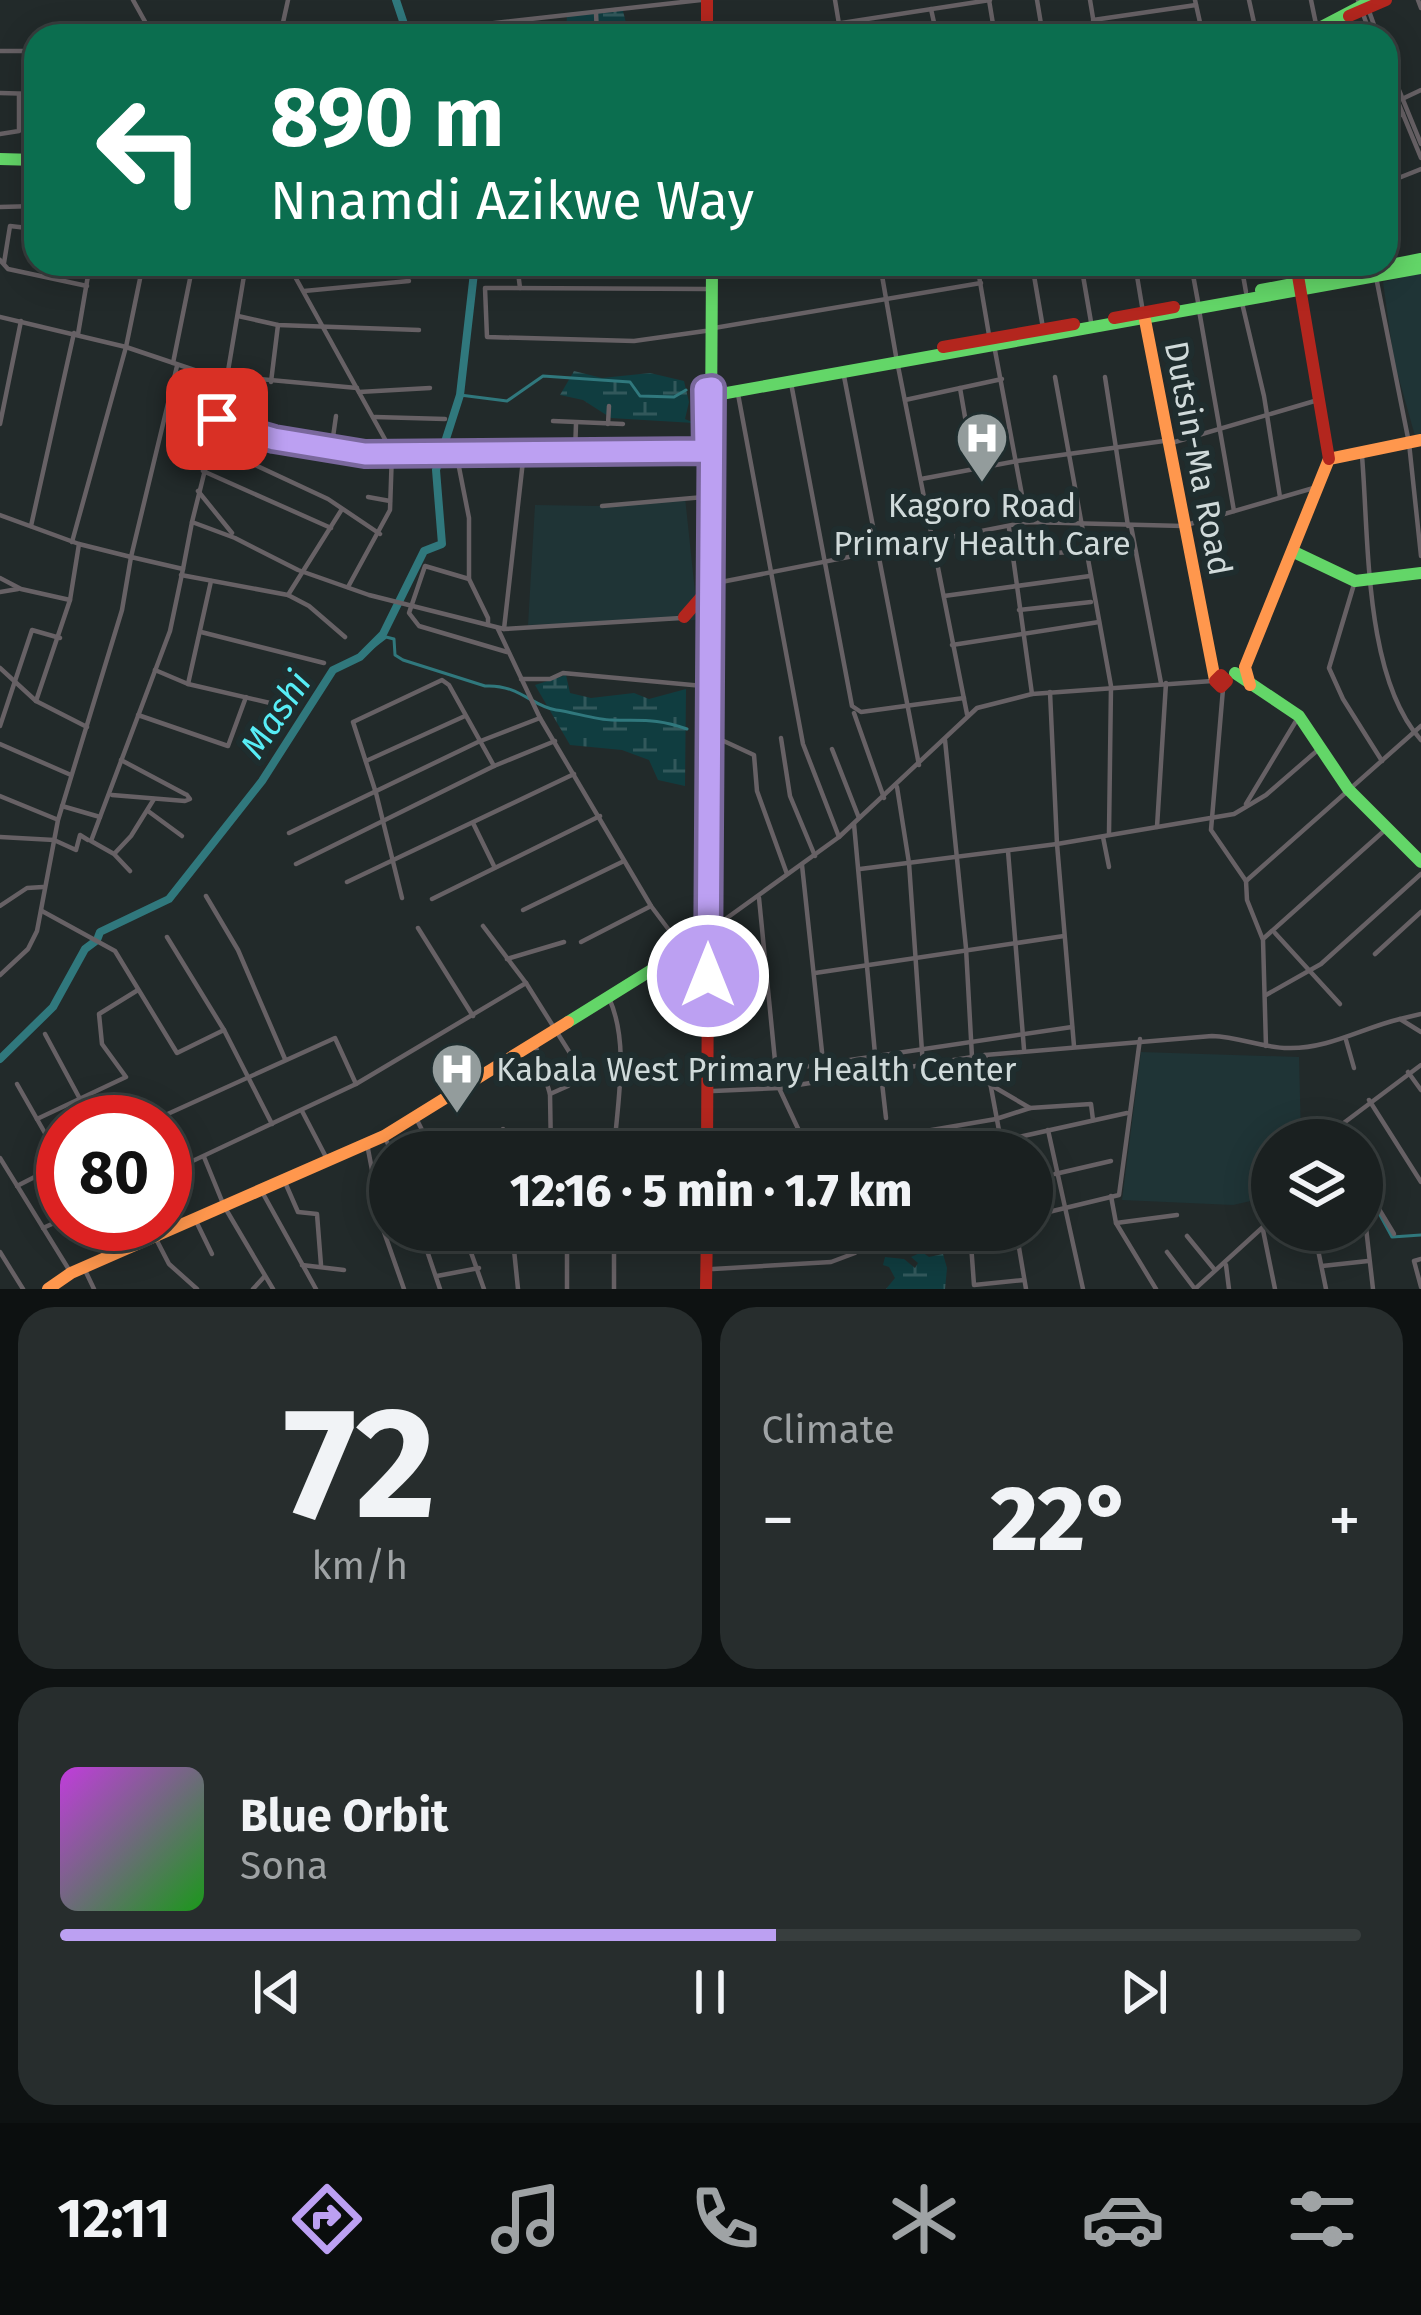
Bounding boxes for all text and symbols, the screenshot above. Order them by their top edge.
text: 890 m [270,67,505,168]
icon: left [72,72,228,228]
text: Nnamdi Azikwe Way [270,169,754,233]
street label: Dutsin-Ma Road [1156,337,1240,579]
pin [166,368,268,470]
icon: arrive [184,386,250,452]
hospital icon: Kagoro Road Primary Health Care [954,410,1010,484]
place label: Kagoro Road Primary Health Care [833,486,1131,564]
water label: Mashi [231,663,321,767]
position arrow [645,913,771,1039]
hospital icon: Kabala West Primary Health Center [429,1041,485,1115]
place label: Kabala West Primary Health Center [496,1050,1017,1090]
speed limit sign: 80 [36,1095,192,1251]
map controls [1251,1119,1383,1251]
button: layers [1251,1119,1383,1251]
text: 12:16 · 5 min · 1.7 km [510,1164,912,1218]
text: 72 [284,1371,436,1558]
text: Climate [762,1407,895,1453]
text: 22° [991,1466,1132,1574]
text: − [762,1481,795,1560]
text: + [1328,1481,1361,1560]
text: km/h [311,1543,408,1589]
text: Blue Orbit [240,1789,448,1843]
text: Sona [240,1843,328,1889]
icon: previous [244,1959,310,2025]
icon: pause [677,1959,743,2025]
icon: next [1111,1959,1177,2025]
icon: directions [285,2177,369,2261]
icon: music [484,2177,568,2261]
icon: phone [683,2177,767,2261]
icon: climate [882,2177,966,2261]
icon: car [1081,2177,1165,2261]
icon: filters [1280,2177,1364,2261]
text: 12:11 [57,2187,171,2251]

